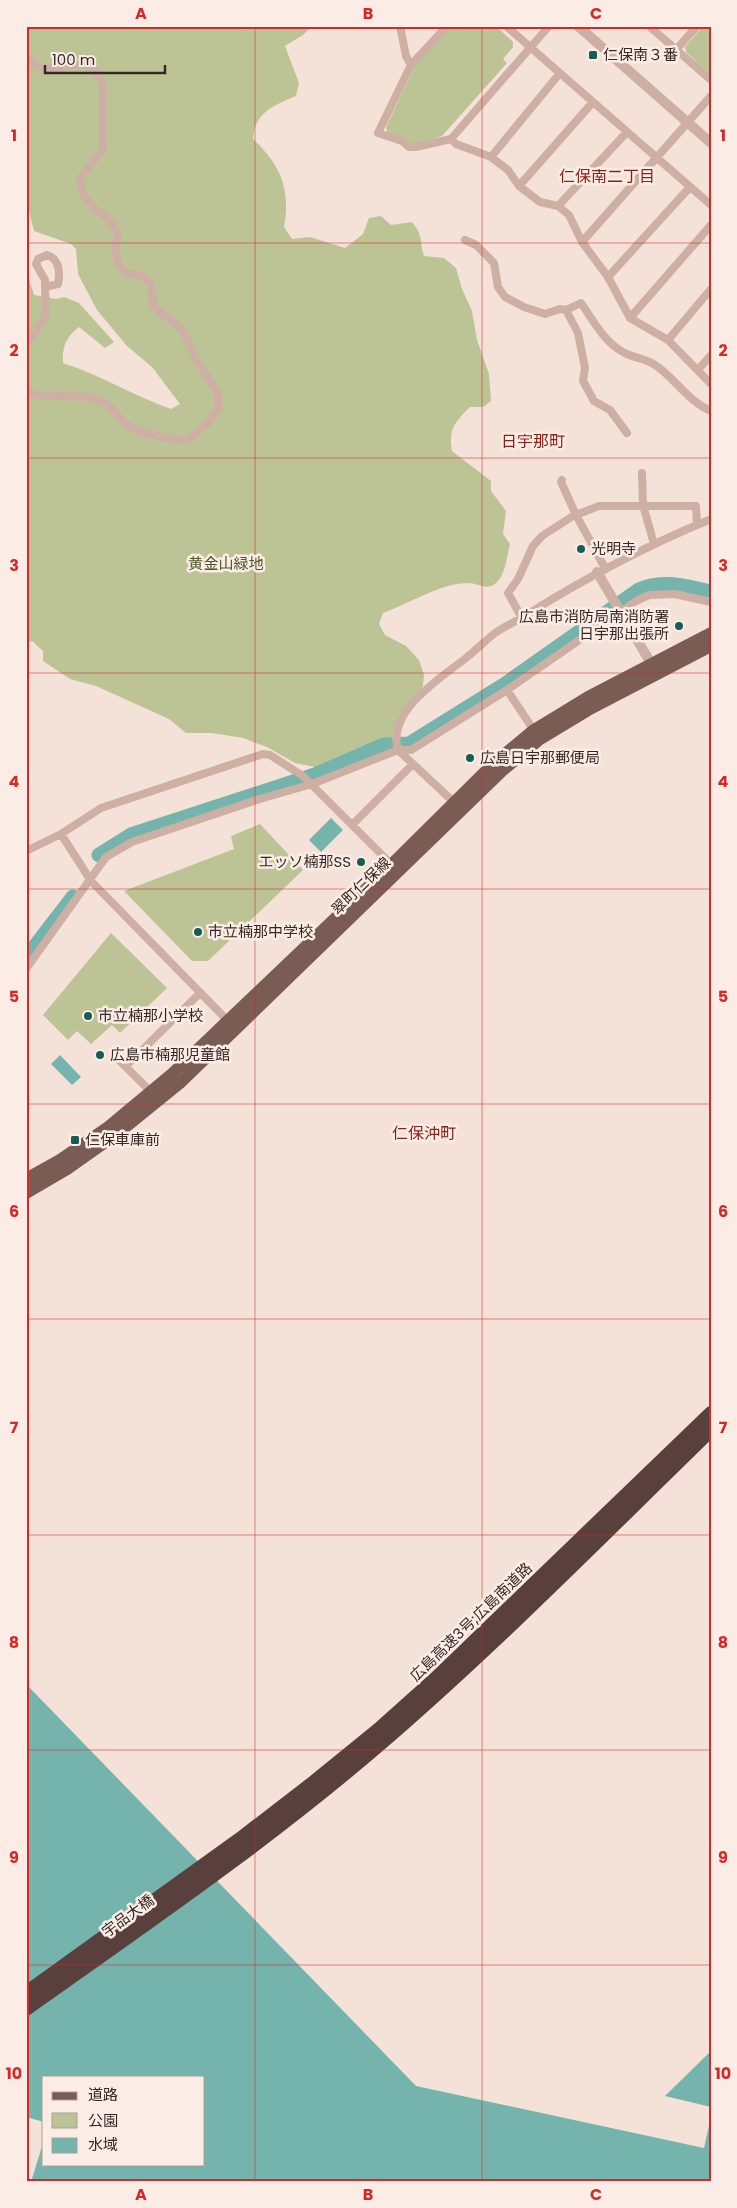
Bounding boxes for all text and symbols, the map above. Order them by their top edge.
text: A [135,2,147,25]
text: B [363,2,373,25]
text: C [590,2,602,25]
scale bar [45,42,165,74]
place label: 仁保南３番 [603,44,678,65]
text: 100 m [52,49,95,70]
marker: 仁保南３番 [587,49,599,61]
text: 1 [11,124,17,147]
text: 1 [720,124,726,147]
district label: 仁保南二丁目 [559,165,655,188]
text: 2 [9,339,19,362]
text: 2 [718,339,728,362]
district label: 日宇那町 [501,430,565,453]
place label: 光明寺 [591,538,636,559]
marker: 光明寺 [575,543,587,555]
park label: 黄金山緑地 [188,553,264,574]
text: 3 [9,554,19,577]
text: 3 [718,554,728,577]
place label: 広島市消防局南消防署 日宇那出張所 [519,606,669,644]
marker: 広島市消防局南消防署 日宇那出張所 [673,620,685,632]
place label: 広島日宇那郵便局 [480,747,600,768]
marker: 広島日宇那郵便局 [464,752,476,764]
text: 4 [9,770,20,793]
text: 4 [718,770,729,793]
place label: エッソ楠那SS [258,851,351,872]
street label: 翠町仁保線 [326,852,395,919]
marker: エッソ楠那SS [355,856,367,868]
place label: 市立楠那中学校 [208,921,313,942]
marker: 市立楠那中学校 [192,926,204,938]
text: 5 [9,985,19,1008]
text: 5 [718,985,728,1008]
place label: 市立楠那小学校 [98,1005,203,1026]
marker: 市立楠那小学校 [82,1010,94,1022]
place label: 広島市楠那児童館 [110,1044,230,1065]
marker: 広島市楠那児童館 [94,1049,106,1061]
district label: 仁保沖町 [392,1122,456,1145]
place label: 仁保車庫前 [85,1129,160,1150]
marker: 仁保車庫前 [69,1134,81,1146]
text: 6 [9,1200,19,1223]
text: 6 [718,1200,728,1223]
text: 7 [10,1416,19,1439]
text: 7 [719,1416,728,1439]
street label: 広島高速3号;広島南道路 [405,1558,536,1686]
text: 8 [9,1631,19,1654]
text: 8 [718,1631,728,1654]
text: 9 [9,1846,19,1869]
text: 9 [718,1846,728,1869]
street label: 宇品大橋 [97,1889,158,1942]
text: 10 [6,2062,22,2085]
text: 10 [715,2062,731,2085]
legend [42,2076,205,2166]
text: 道路 [88,2084,118,2105]
text: 公園 [88,2110,118,2131]
text: 水域 [88,2134,118,2155]
text: A [135,2183,147,2206]
text: B [363,2183,373,2206]
text: C [590,2183,602,2206]

